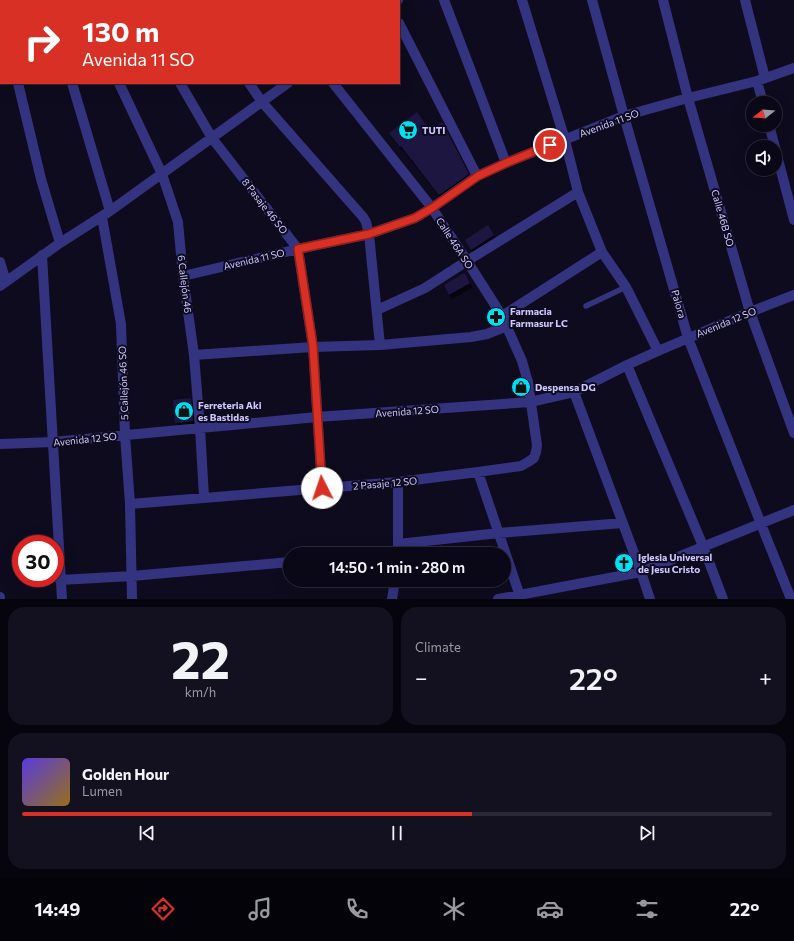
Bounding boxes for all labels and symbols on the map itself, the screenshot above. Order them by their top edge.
north arrow [746,96,782,132]
street label: Avenida 11 SO [578,107,640,139]
supermarket icon: TUTI [397,119,419,141]
place label: TUTI [422,124,445,136]
pin [533,128,567,162]
street label: 8 Pasaje 46 SO [240,176,290,236]
street label: Calle 46B SO [709,188,737,248]
street label: Calle 46A SO [434,215,476,271]
street label: Avenida 11 SO [222,246,286,272]
street label: 6 Callejón 46 [175,254,195,314]
street label: Palora [669,288,689,320]
street label: Avenida 12 SO [694,304,758,340]
place label: Farmacia Farmasur LC [510,305,568,329]
pharmacy icon: Farmacia Farmasur LC [485,306,507,328]
street label: 5 Callejón 46 SO [116,346,130,420]
shop icon: Despensa DG [510,376,532,398]
place label: Despensa DG [535,381,596,393]
place label: Ferreteria Aki es Bastidas [198,399,262,423]
shop icon: Ferreteria Aki es Bastidas [173,400,195,422]
street label: Avenida 12 SO [375,403,439,419]
street label: Avenida 12 SO [53,430,117,448]
position arrow [301,467,343,509]
street label: 2 Pasaje 12 SO [352,474,418,492]
speed limit sign: 30 [12,535,64,587]
place label: Iglesia Universal de Jesu Cristo [638,551,713,575]
church icon: Iglesia Universal de Jesu Cristo [613,552,635,574]

